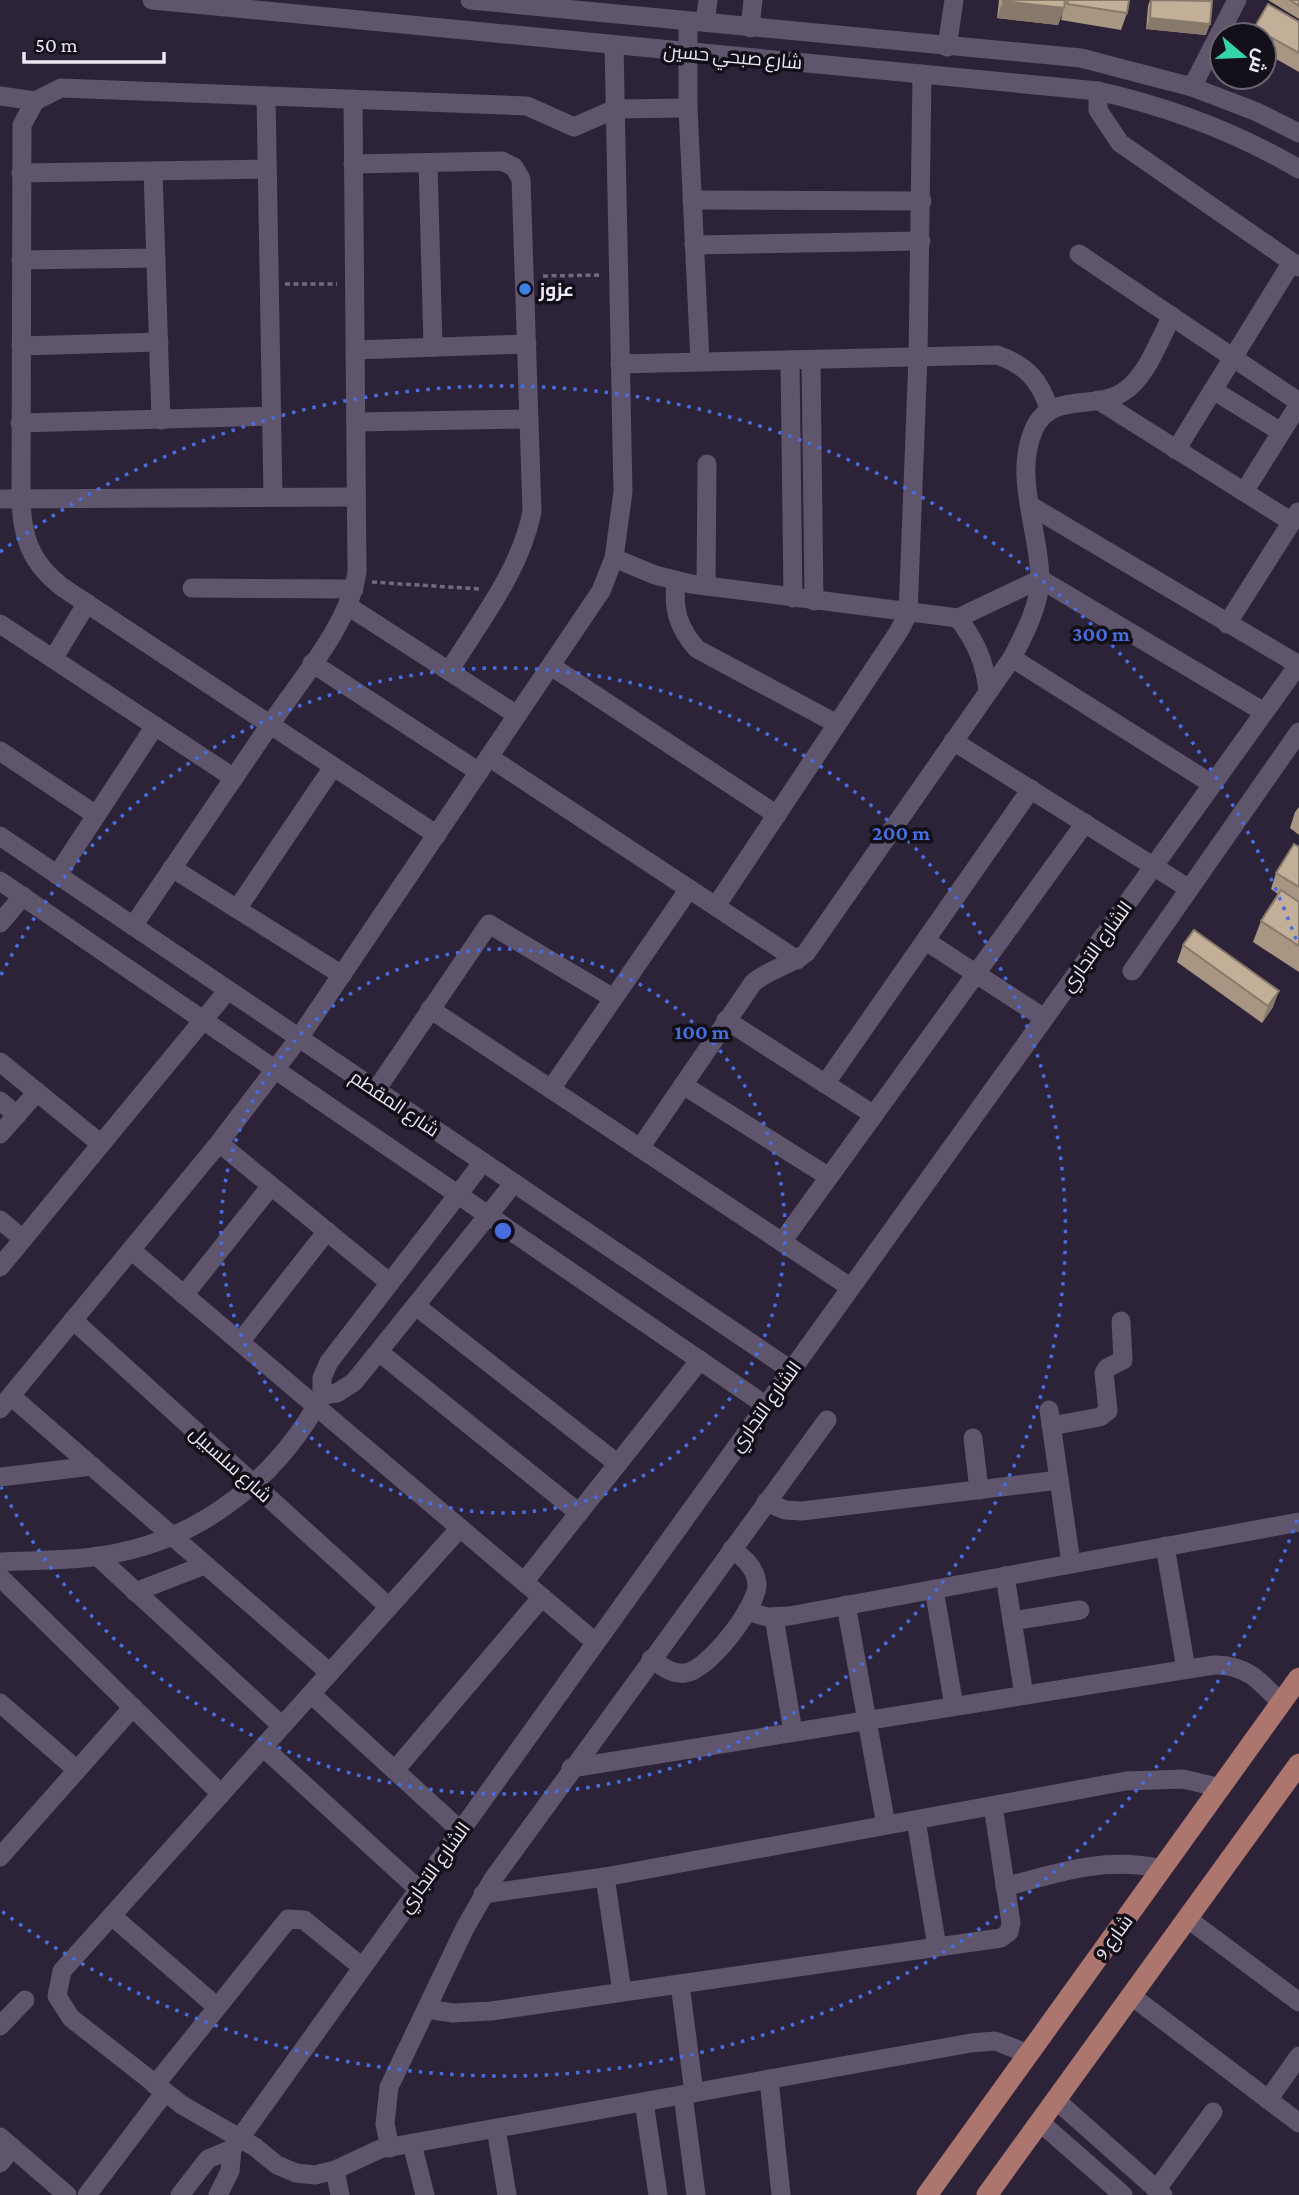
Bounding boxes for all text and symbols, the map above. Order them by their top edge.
scale bar [24,21,164,65]
north arrow [1208,21,1278,91]
text: 50 m [35,33,78,57]
street label: شارع صبحي حسين [662,40,803,77]
text: ش [1244,46,1272,76]
place label: عزوز [538,279,574,302]
marker: عزوز [517,281,533,297]
text: 300 m [1072,622,1130,646]
text: 200 m [872,821,930,845]
street label: الشارع التجاري [1057,897,1139,998]
text: 100 m [674,1020,730,1044]
street label: شارع المقطم [345,1066,443,1143]
centre of rings [491,1219,515,1243]
street label: الشارع التجاري [726,1357,808,1458]
street label: شارع سلسبيل [183,1422,276,1509]
street label: الشارع التجاري [395,1818,477,1919]
street label: شارع 9 [1090,1911,1139,1965]

